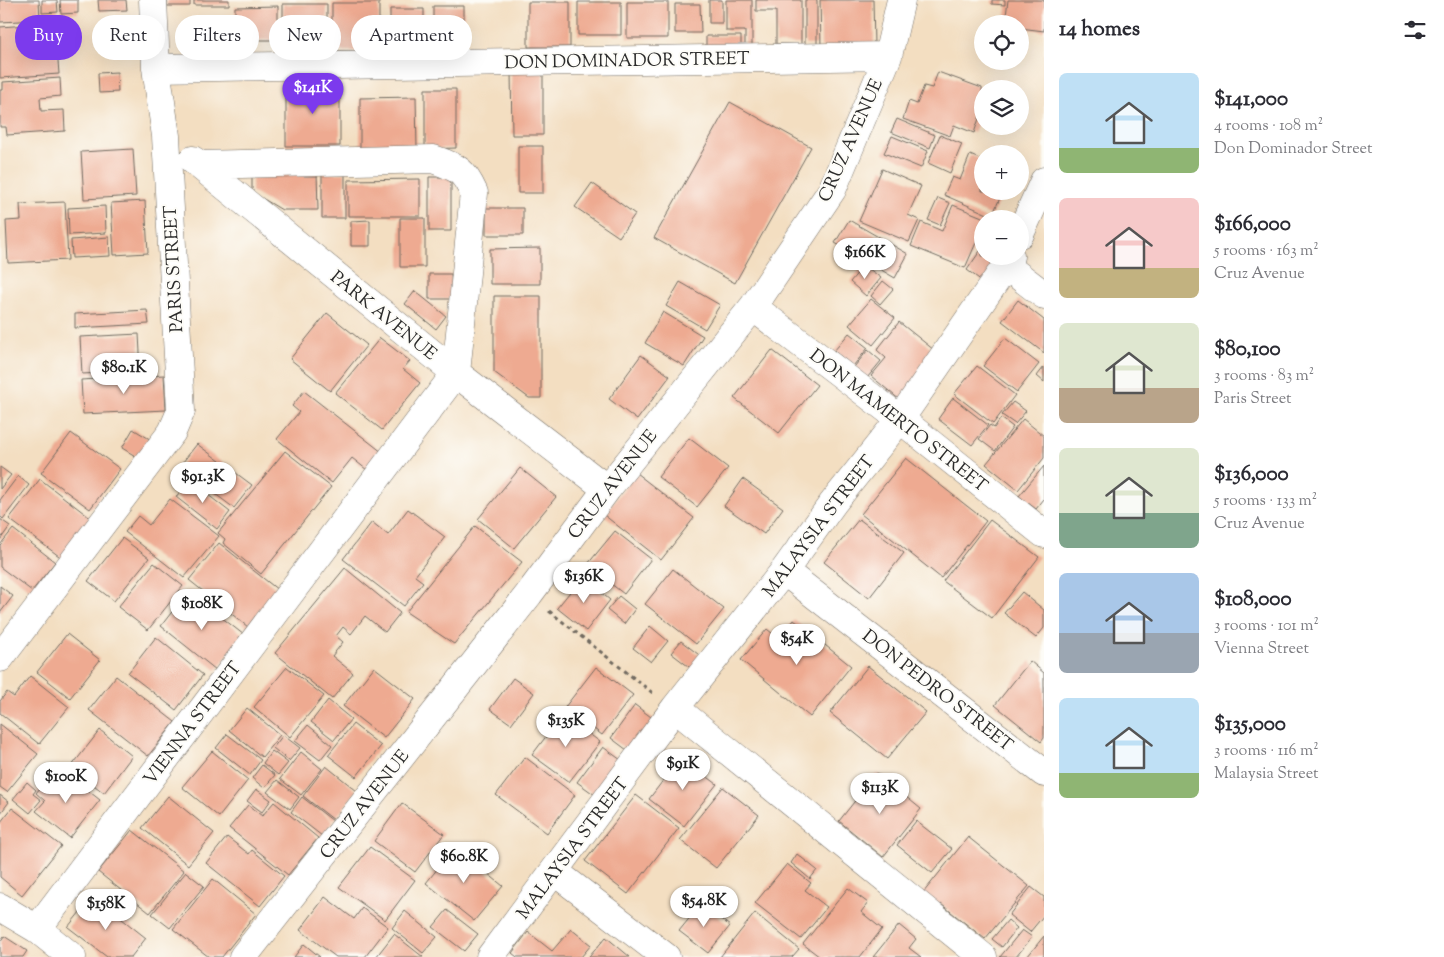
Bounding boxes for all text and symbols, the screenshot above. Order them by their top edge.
chip: Buy [15,15,82,60]
chip: Rent [92,15,165,60]
chip: Filters [175,15,259,60]
chip: New [269,15,341,60]
chip: Apartment [351,15,472,60]
map controls [974,15,1029,265]
button: locate [974,15,1029,70]
text: 14 homes [1059,15,1140,45]
icon: filters [1401,16,1429,44]
street label: DON DOMINADOR STREET [504,47,750,77]
pin: $141K [278,72,348,115]
street label: CRUZ AVENUE [813,75,891,207]
text: $141K [293,77,333,100]
button: layers [974,80,1029,135]
text: $141,000 [1214,85,1288,115]
icon: home [1099,93,1159,153]
text: 4 rooms · 108 m² [1214,115,1323,138]
text: Don Dominador Street [1214,138,1372,161]
button: + [974,145,1029,200]
street label: PARIS STREET [159,204,191,333]
button: − [974,210,1029,265]
text: $166,000 [1214,210,1291,240]
icon: home [1099,218,1159,278]
pin: $166K [830,238,900,280]
text: 5 rooms · 163 m² [1214,240,1319,263]
text: $166K [844,242,886,265]
text: Cruz Avenue [1214,263,1305,286]
street label: PARK AVENUE [324,265,442,368]
text: $80,100 [1214,335,1281,365]
icon: home [1099,343,1159,403]
street label: DON MAMERTO STREET [803,344,993,500]
pin: $80.1K [83,352,165,395]
text: $80.1K [101,357,147,380]
text: 3 rooms · 83 m² [1214,365,1314,388]
text: Paris Street [1214,388,1292,411]
street label: CRUZ AVENUE [563,425,665,545]
street label: MALAYSIA STREET [757,450,882,604]
text: $136,000 [1214,460,1289,490]
pin: $91.3K [162,462,244,504]
text: $91.3K [181,466,225,489]
icon: home [1099,468,1159,528]
text: 5 rooms · 133 m² [1214,490,1317,513]
text: Cruz Avenue [1214,513,1305,536]
pin: $136K [549,562,619,604]
text: $136K [564,566,604,589]
text: $108,000 [1214,585,1292,615]
pin: $108K [167,588,237,631]
text: $108K [181,593,223,616]
icon: home [1099,593,1159,653]
text: 3 rooms · 101 m² [1214,615,1319,638]
pin: $54K [767,624,827,666]
street label: DON PEDRO STREET [856,624,1018,759]
text: $54K [780,628,814,651]
text: Vienna Street [1214,638,1309,661]
street label: VIENNA STREET [138,657,249,792]
pin: $135K [531,706,601,748]
text: $135K [547,710,585,733]
text: $135,000 [1214,710,1286,740]
icon: home [1099,718,1159,778]
text: 3 rooms · 116 m² [1214,740,1319,763]
street label: CRUZ AVENUE [315,745,417,865]
pin: $91K [653,748,713,791]
text: $91K [666,753,700,776]
pin: $100K [31,762,101,804]
text: Malaysia Street [1214,763,1319,786]
text: $100K [45,766,87,789]
street label: MALAYSIA STREET [511,772,636,926]
pin: $113K [845,772,915,815]
text: $113K [861,777,899,800]
pin: $60.8K [423,842,505,884]
text: $60.8K [440,846,488,869]
pin: $54.8K [663,886,745,928]
pin: $158K [71,888,141,931]
text: $54.8K [681,890,727,913]
text: $158K [86,893,126,916]

